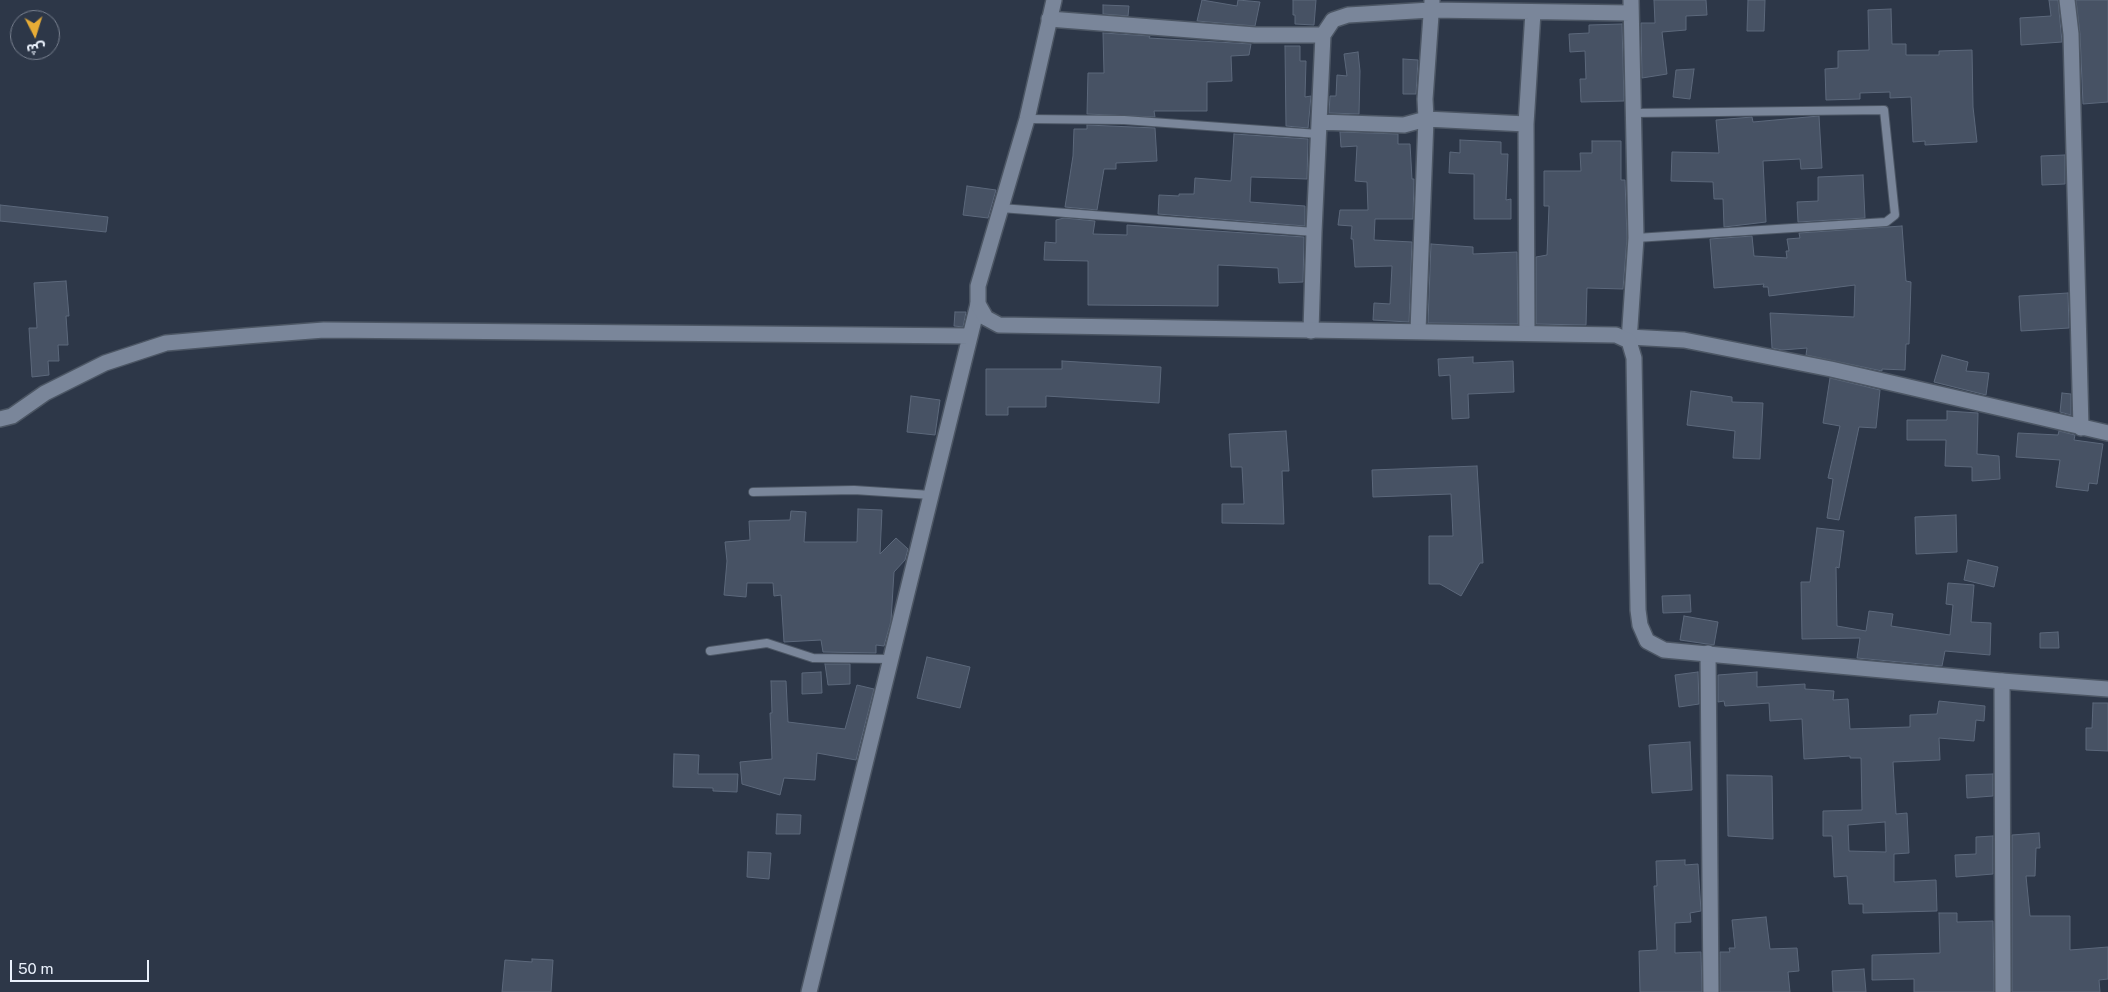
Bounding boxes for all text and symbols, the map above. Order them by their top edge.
north arrow [10,10,60,60]
text: ش [26,40,46,58]
scale bar [12,950,151,982]
text: 50 m [18,960,53,977]

